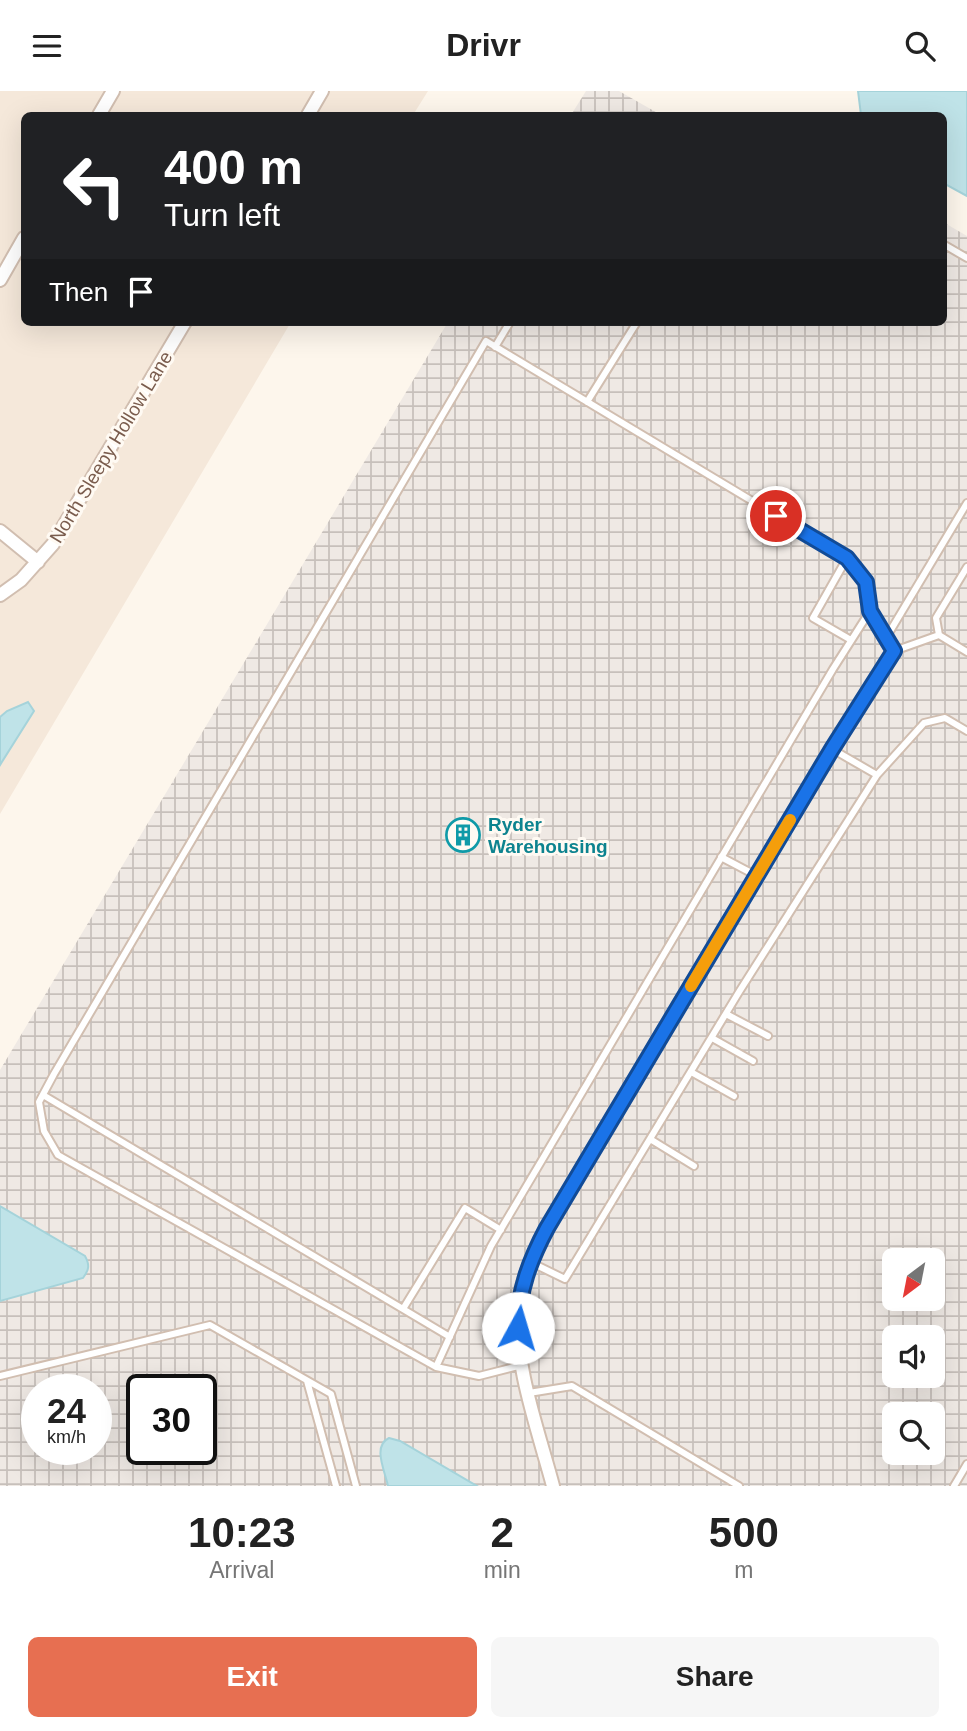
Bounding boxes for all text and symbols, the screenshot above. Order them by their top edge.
icon: menu [28,27,66,65]
text: Drivr [446,27,521,63]
icon: search [901,27,939,65]
icon: left [49,140,140,231]
text: 400 m [164,140,303,194]
text: Turn left [164,197,280,233]
icon: arrive [122,273,160,311]
text: Then [49,277,108,307]
street label: North Sleepy Hollow Lane [45,347,177,547]
pin [746,486,806,546]
icon: arrive [757,497,795,535]
place label: Ryder Warehousing [488,814,608,857]
building icon: Ryder Warehousing [444,816,482,854]
north arrow [882,1248,945,1311]
map controls [882,1248,945,1465]
position arrow [481,1291,555,1365]
button: sound [882,1325,945,1388]
speed limit sign: 30 [126,1374,217,1465]
text: 24 [47,1391,86,1430]
button: search [882,1402,945,1465]
text: km/h [47,1427,86,1447]
text: 10:23 [188,1509,296,1556]
text: 2 [490,1509,514,1556]
text: 500 [709,1509,779,1556]
text: Arrival [209,1557,274,1583]
text: min [484,1557,521,1583]
text: m [734,1557,753,1583]
button: Exit [28,1637,477,1717]
button: Share [491,1637,939,1717]

